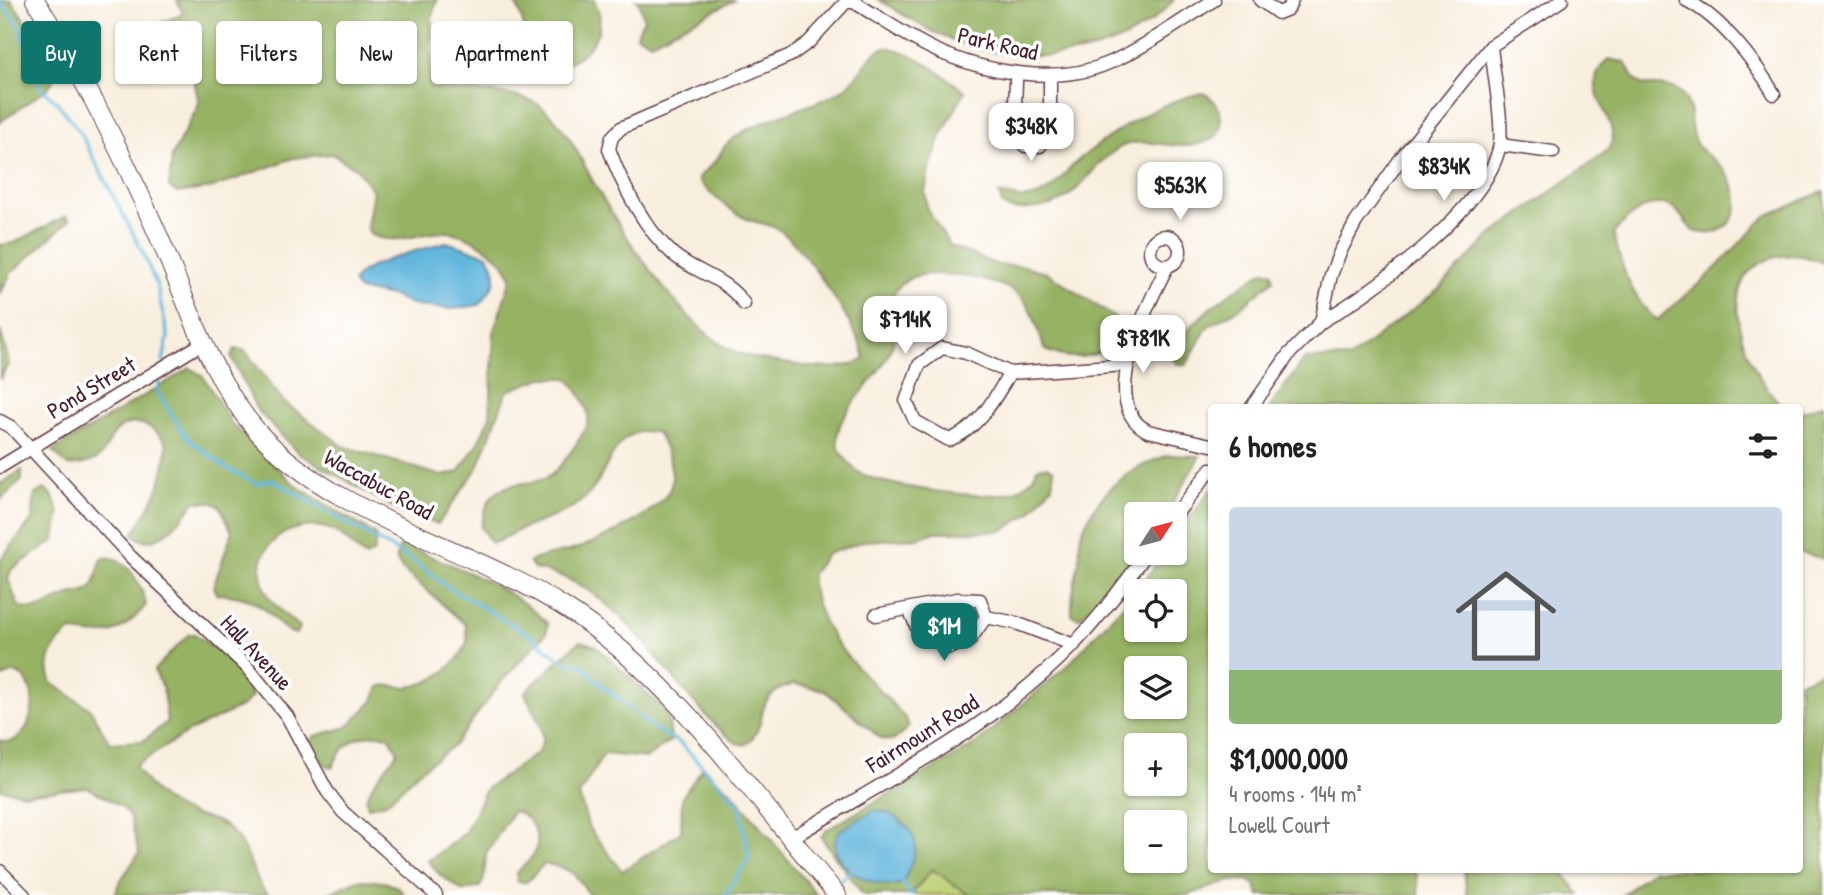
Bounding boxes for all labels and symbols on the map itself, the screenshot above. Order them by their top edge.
street label: Park Road [955,19,1041,67]
pin: $348K [982,104,1080,163]
pin: $834K [1395,144,1493,203]
pin: $563K [1131,162,1229,222]
pin: $714K [856,296,954,356]
pin: $781K [1094,316,1192,375]
street label: Pond Street [41,348,142,426]
street label: Waccabuc Road [319,441,439,527]
north arrow [1124,502,1186,565]
pin: $1M [910,604,978,663]
street label: Hall Avenue [214,607,300,697]
street label: Fairmount Road [859,686,984,780]

